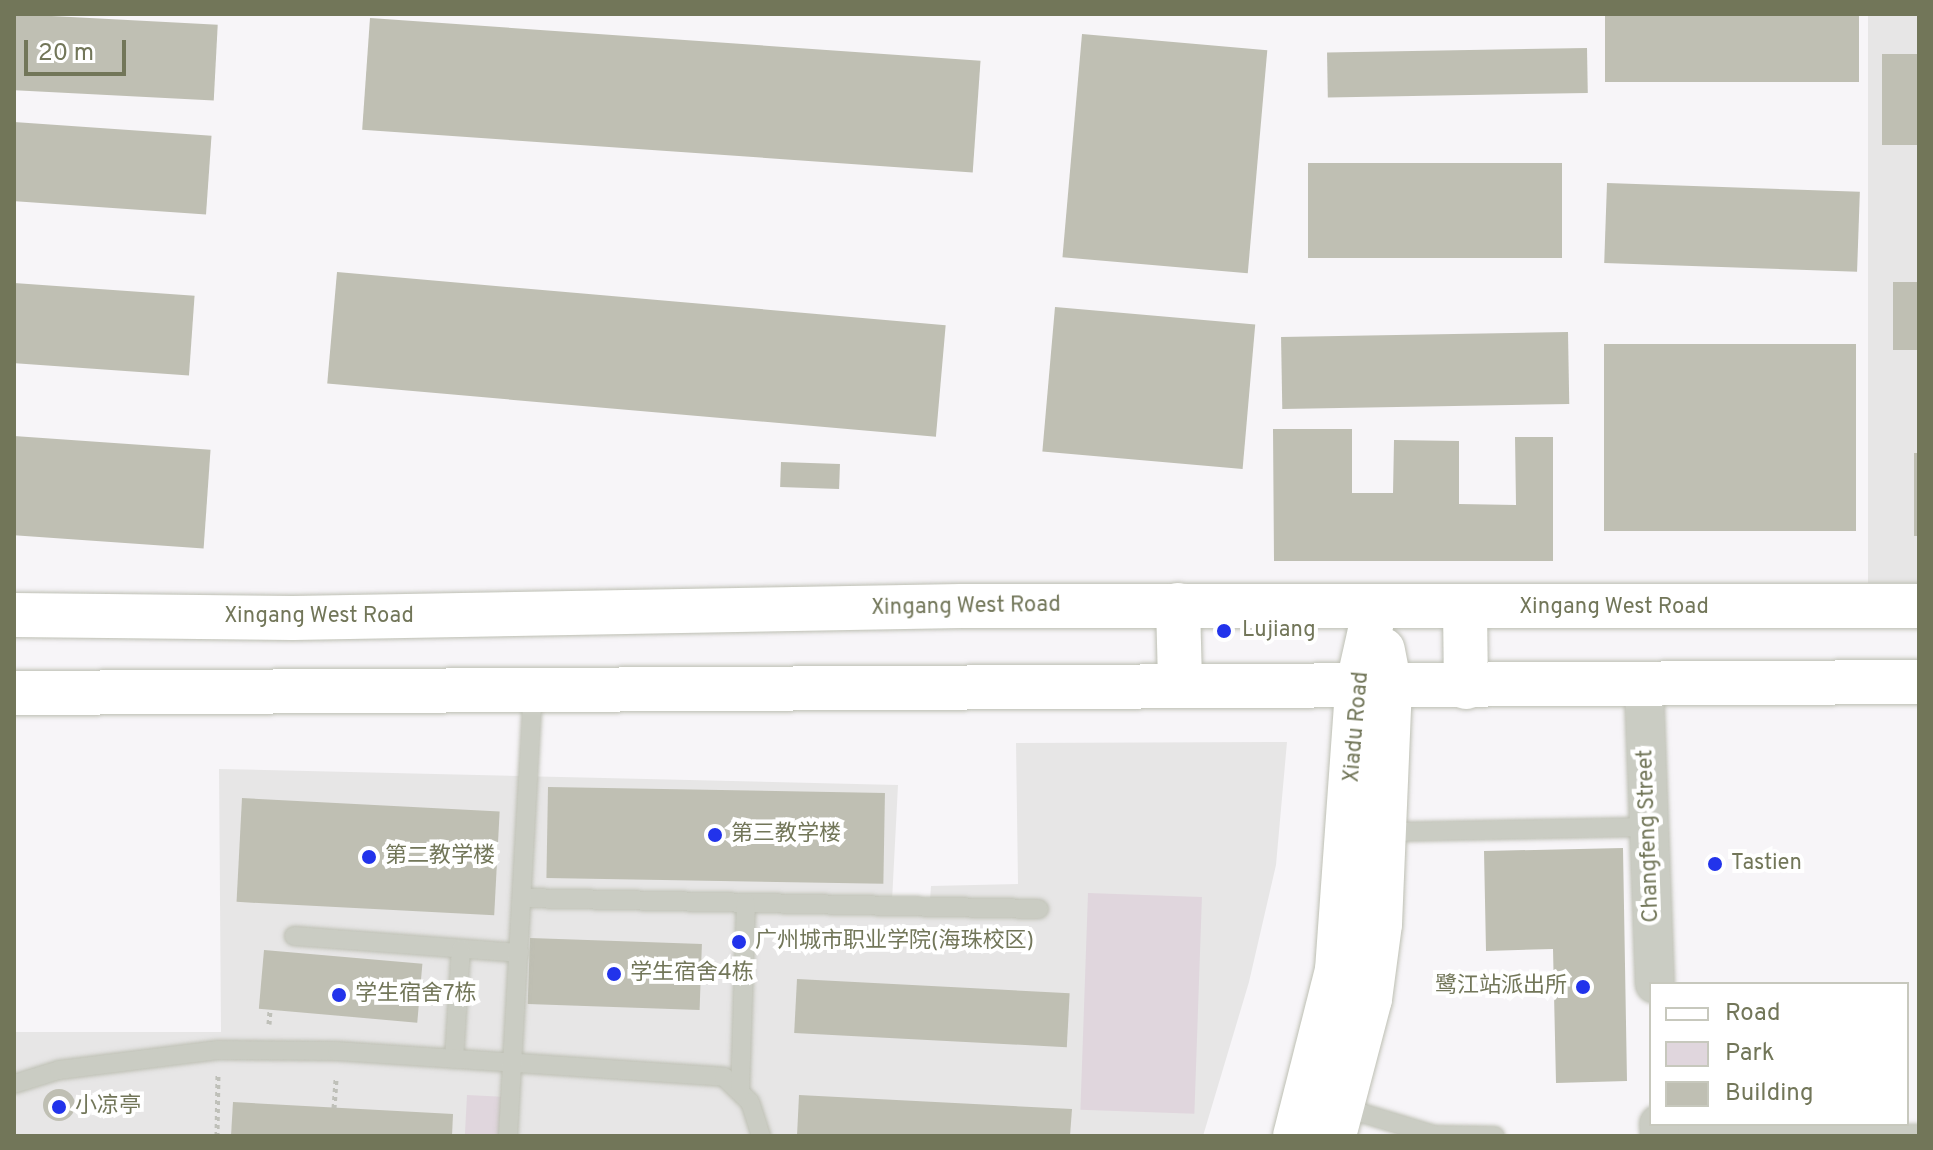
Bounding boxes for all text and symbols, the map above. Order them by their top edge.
scale bar [28,24,130,74]
text: 20 m [38,39,94,69]
street label: Xingang West Road [871,592,1061,622]
street label: Xingang West Road [1519,595,1709,621]
street label: Xingang West Road [224,604,414,630]
place label: Lujiang [1242,618,1316,644]
marker: Lujiang [1213,620,1235,642]
street label: Xiadu Road [1339,670,1375,784]
street label: Changfeng Street [1633,749,1665,923]
place label: 第三教学楼 [731,822,841,848]
marker: 第三教学楼 [706,826,724,844]
place label: 第二教学楼 [385,844,495,870]
marker: 第二教学楼 [360,848,378,866]
place label: Tastien [1731,851,1802,877]
marker: Tastien [1706,855,1724,873]
place label: 广州城市职业学院(海珠校区) [755,929,1034,955]
marker: 广州城市职业学院(海珠校区) [730,933,748,951]
place label: 学生宿舍4栋 [630,961,754,987]
marker: 学生宿舍4栋 [605,965,623,983]
place label: 鹭江站派出所 [1435,974,1567,1000]
marker: 鹭江站派出所 [1574,978,1592,996]
place label: 学生宿舍7栋 [355,982,476,1008]
legend [1649,982,1909,1126]
marker: 学生宿舍7栋 [330,986,348,1004]
text: Road [1725,999,1781,1029]
text: Park [1725,1039,1775,1069]
text: Building [1725,1079,1814,1109]
place label: 小凉亭 [75,1094,141,1120]
marker: 小凉亭 [50,1098,68,1116]

